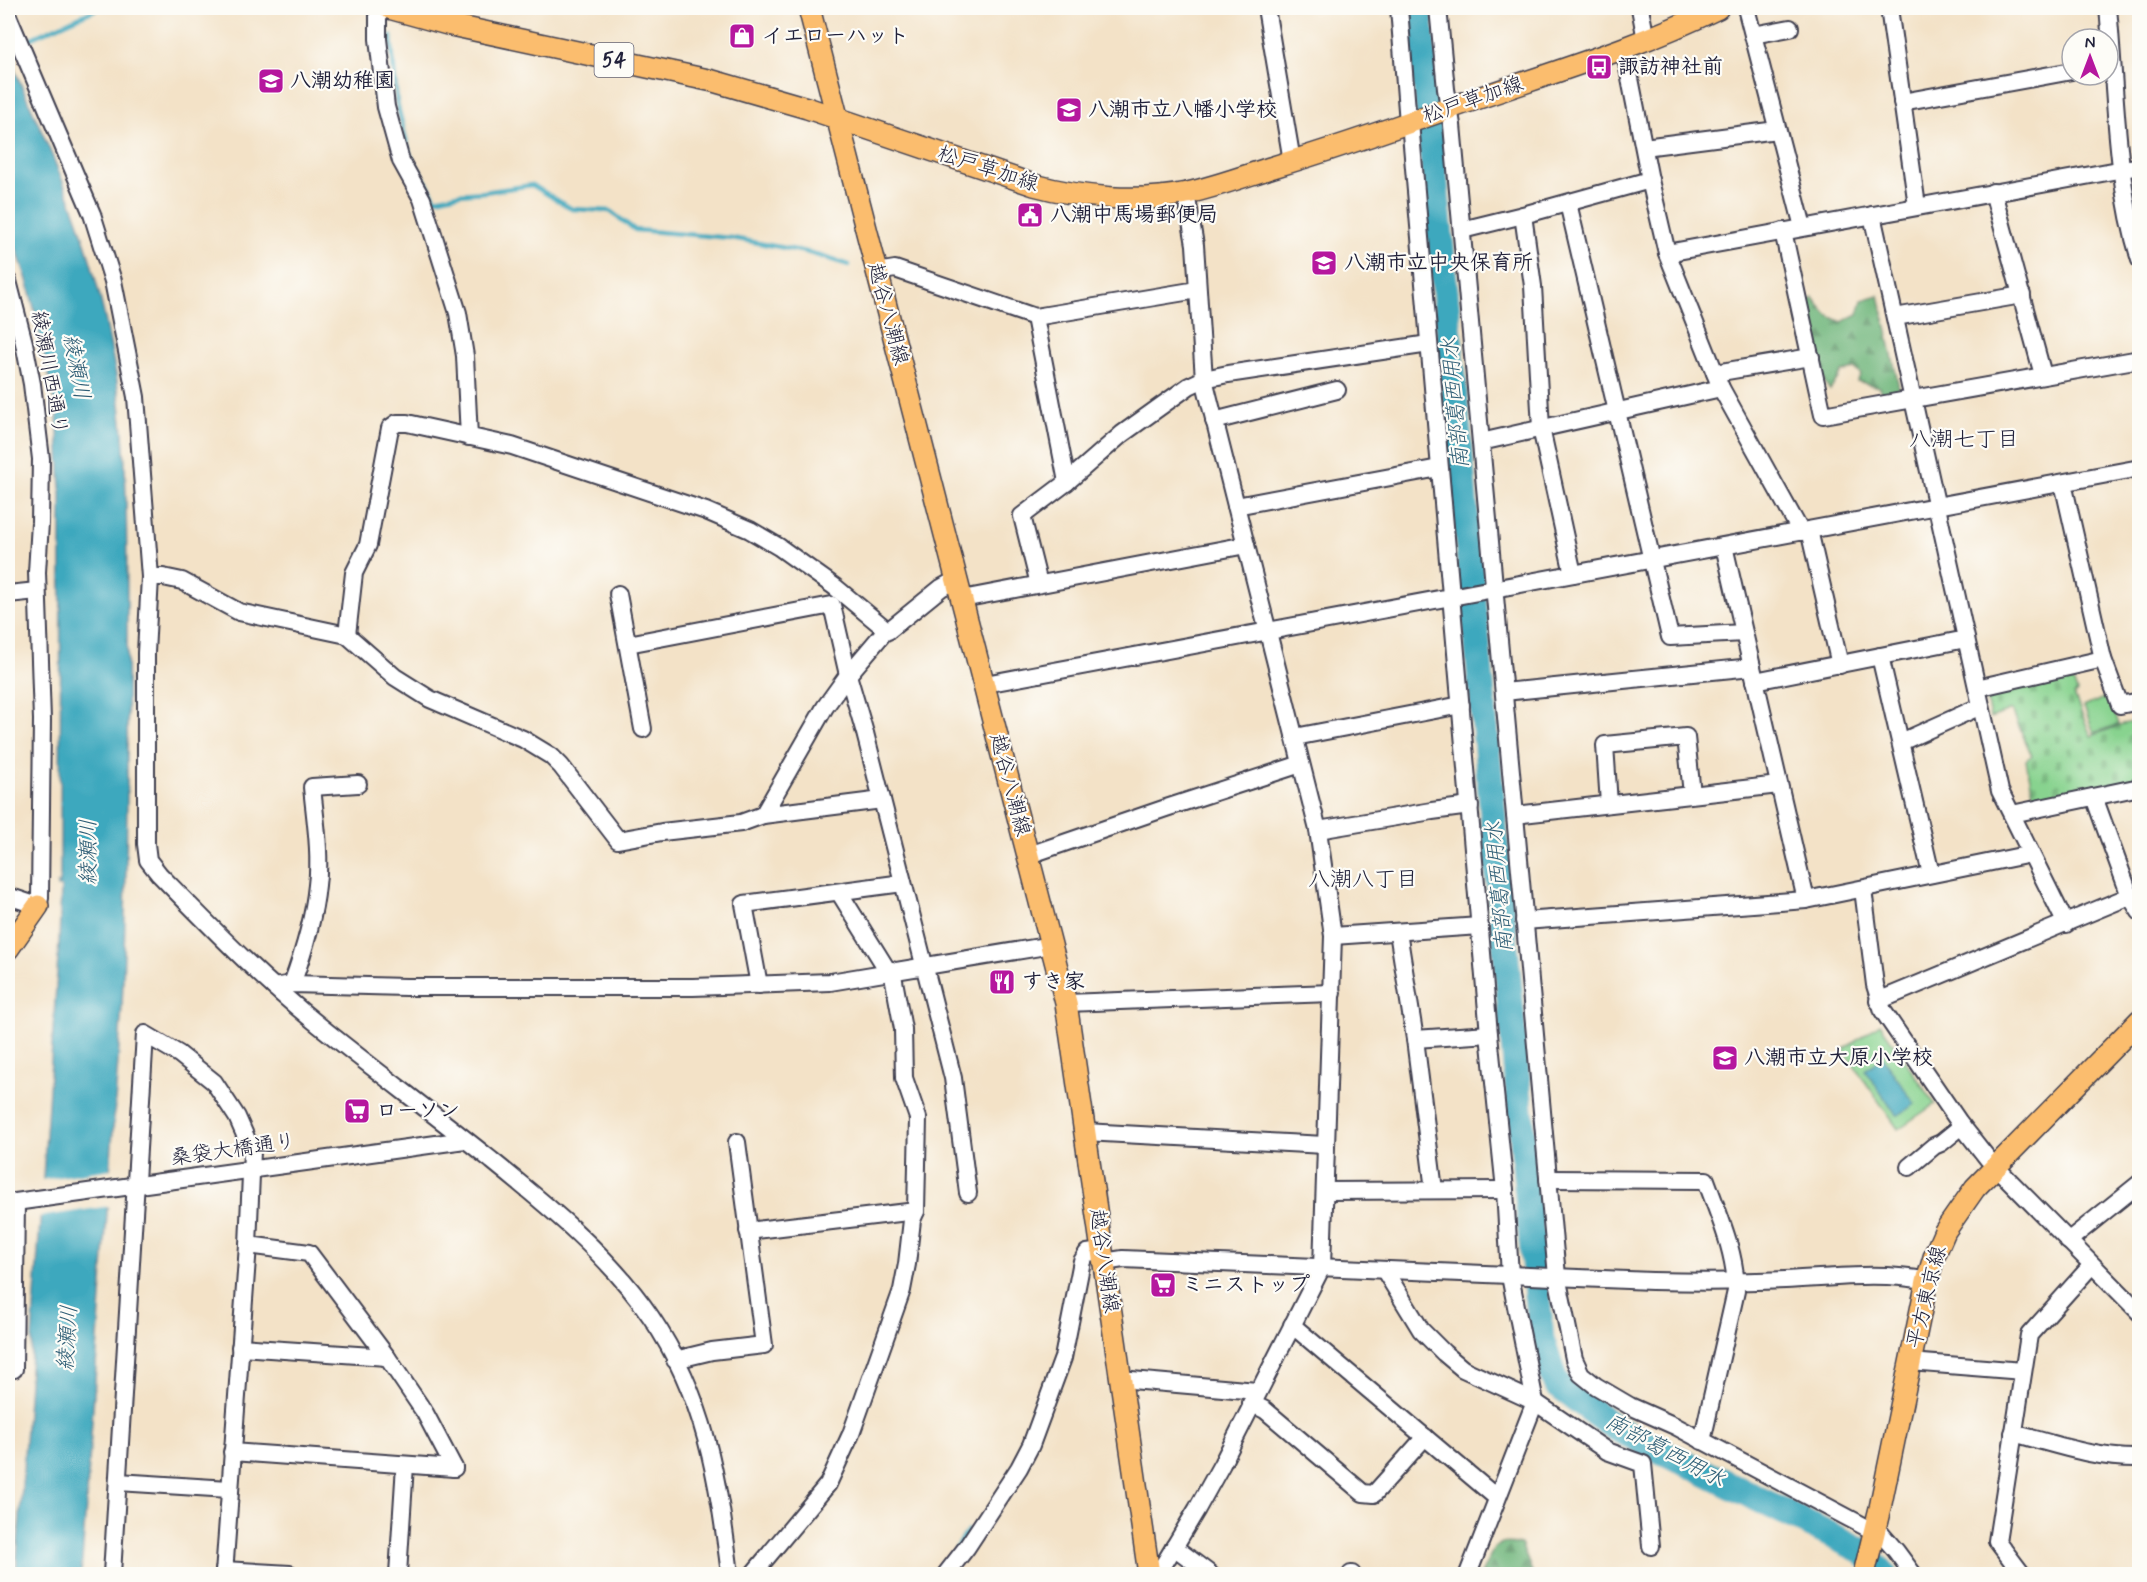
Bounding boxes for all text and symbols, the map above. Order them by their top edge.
shop icon: イエローハット [727,21,757,51]
place label: イエローハット [762,22,909,50]
north arrow [2060,27,2120,87]
text: N [2085,33,2095,54]
road number: 54 [594,43,634,77]
bus stop icon: 諏訪神社前 [1584,52,1614,82]
place label: 諏訪神社前 [1618,53,1723,81]
school or university icon: 八潮幼稚園 [256,66,286,96]
place label: 八潮幼稚園 [290,67,395,95]
street label: 松戸草加線 [1419,70,1527,130]
school or university icon: 八潮市立八幡小学校 [1054,95,1084,125]
place label: 八潮市立八幡小学校 [1088,96,1277,124]
street label: 松戸草加線 [934,139,1042,199]
public building icon: 八潮中馬場郵便局 [1015,200,1045,230]
place label: 八潮中馬場郵便局 [1050,201,1218,229]
school or university icon: 八潮市立中央保育所 [1309,248,1339,278]
place label: 八潮市立中央保育所 [1344,249,1533,277]
street label: 越谷八潮線 [861,260,915,368]
street label: 綾瀬川西通り [24,309,74,437]
water label: 綾瀬川 [56,332,96,402]
water label: 南部葛西用水 [1436,336,1476,470]
district label: 八潮七丁目 [1909,426,2019,454]
street label: 越谷八潮線 [983,731,1037,839]
water label: 綾瀬川 [75,819,103,885]
water label: 南部葛西用水 [1480,820,1520,954]
district label: 八潮八丁目 [1308,866,1418,894]
restaurant icon: すき家 [987,967,1017,997]
place label: すき家 [1022,968,1085,996]
school or university icon: 八潮市立大原小学校 [1710,1043,1740,1073]
place label: 八潮市立大原小学校 [1744,1044,1933,1072]
supermarket icon: ローソン [342,1096,372,1126]
place label: ローソン [376,1097,460,1125]
street label: 桑袋大橋通り [169,1127,297,1173]
street label: 越谷八潮線 [1083,1207,1125,1315]
street label: 平方東京線 [1901,1243,1953,1351]
supermarket icon: ミニストップ [1148,1270,1178,1300]
place label: ミニストップ [1182,1271,1310,1299]
water label: 綾瀬川 [52,1304,84,1372]
water label: 南部葛西用水 [1600,1408,1730,1494]

